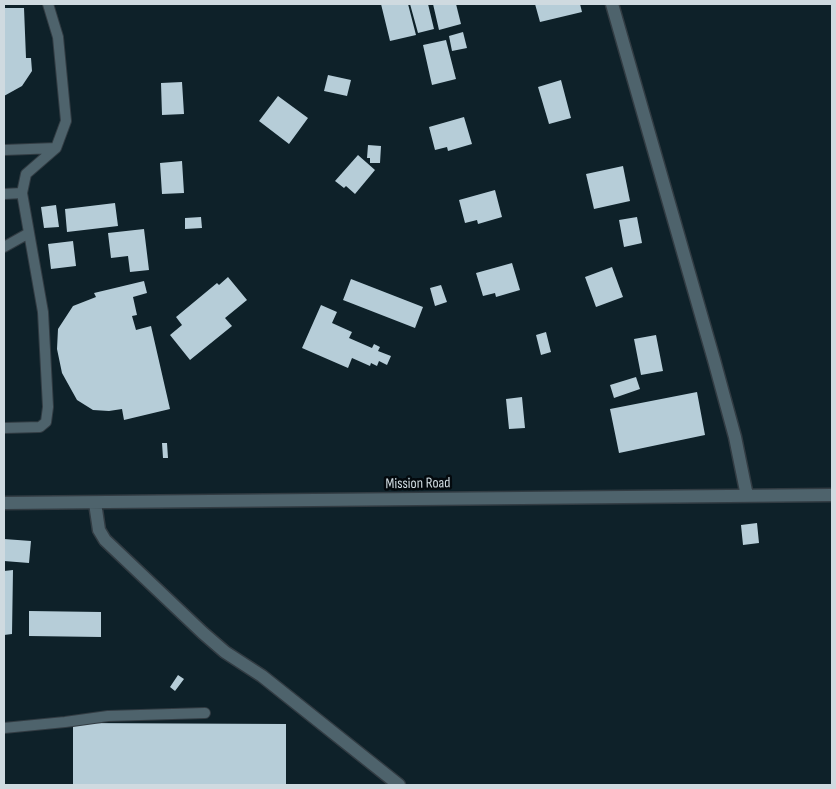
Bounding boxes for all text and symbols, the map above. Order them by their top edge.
street label: Mission Road [385,474,451,494]

